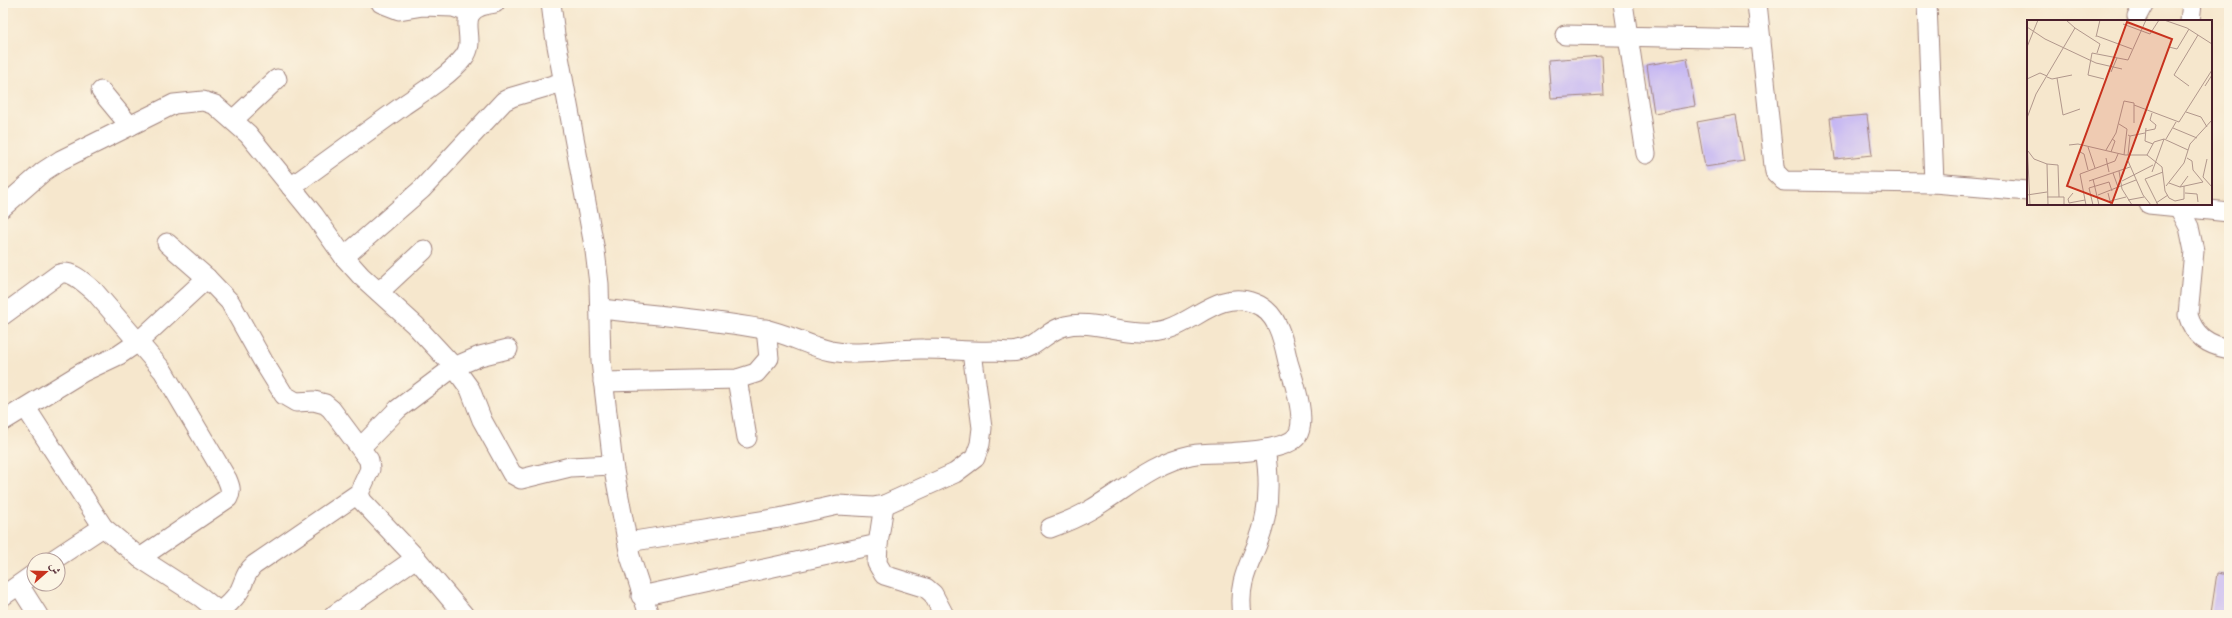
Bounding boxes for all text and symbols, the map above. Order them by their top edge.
inset map [2027,20,2212,205]
north arrow [26,552,66,592]
text: ش [47,561,63,576]

